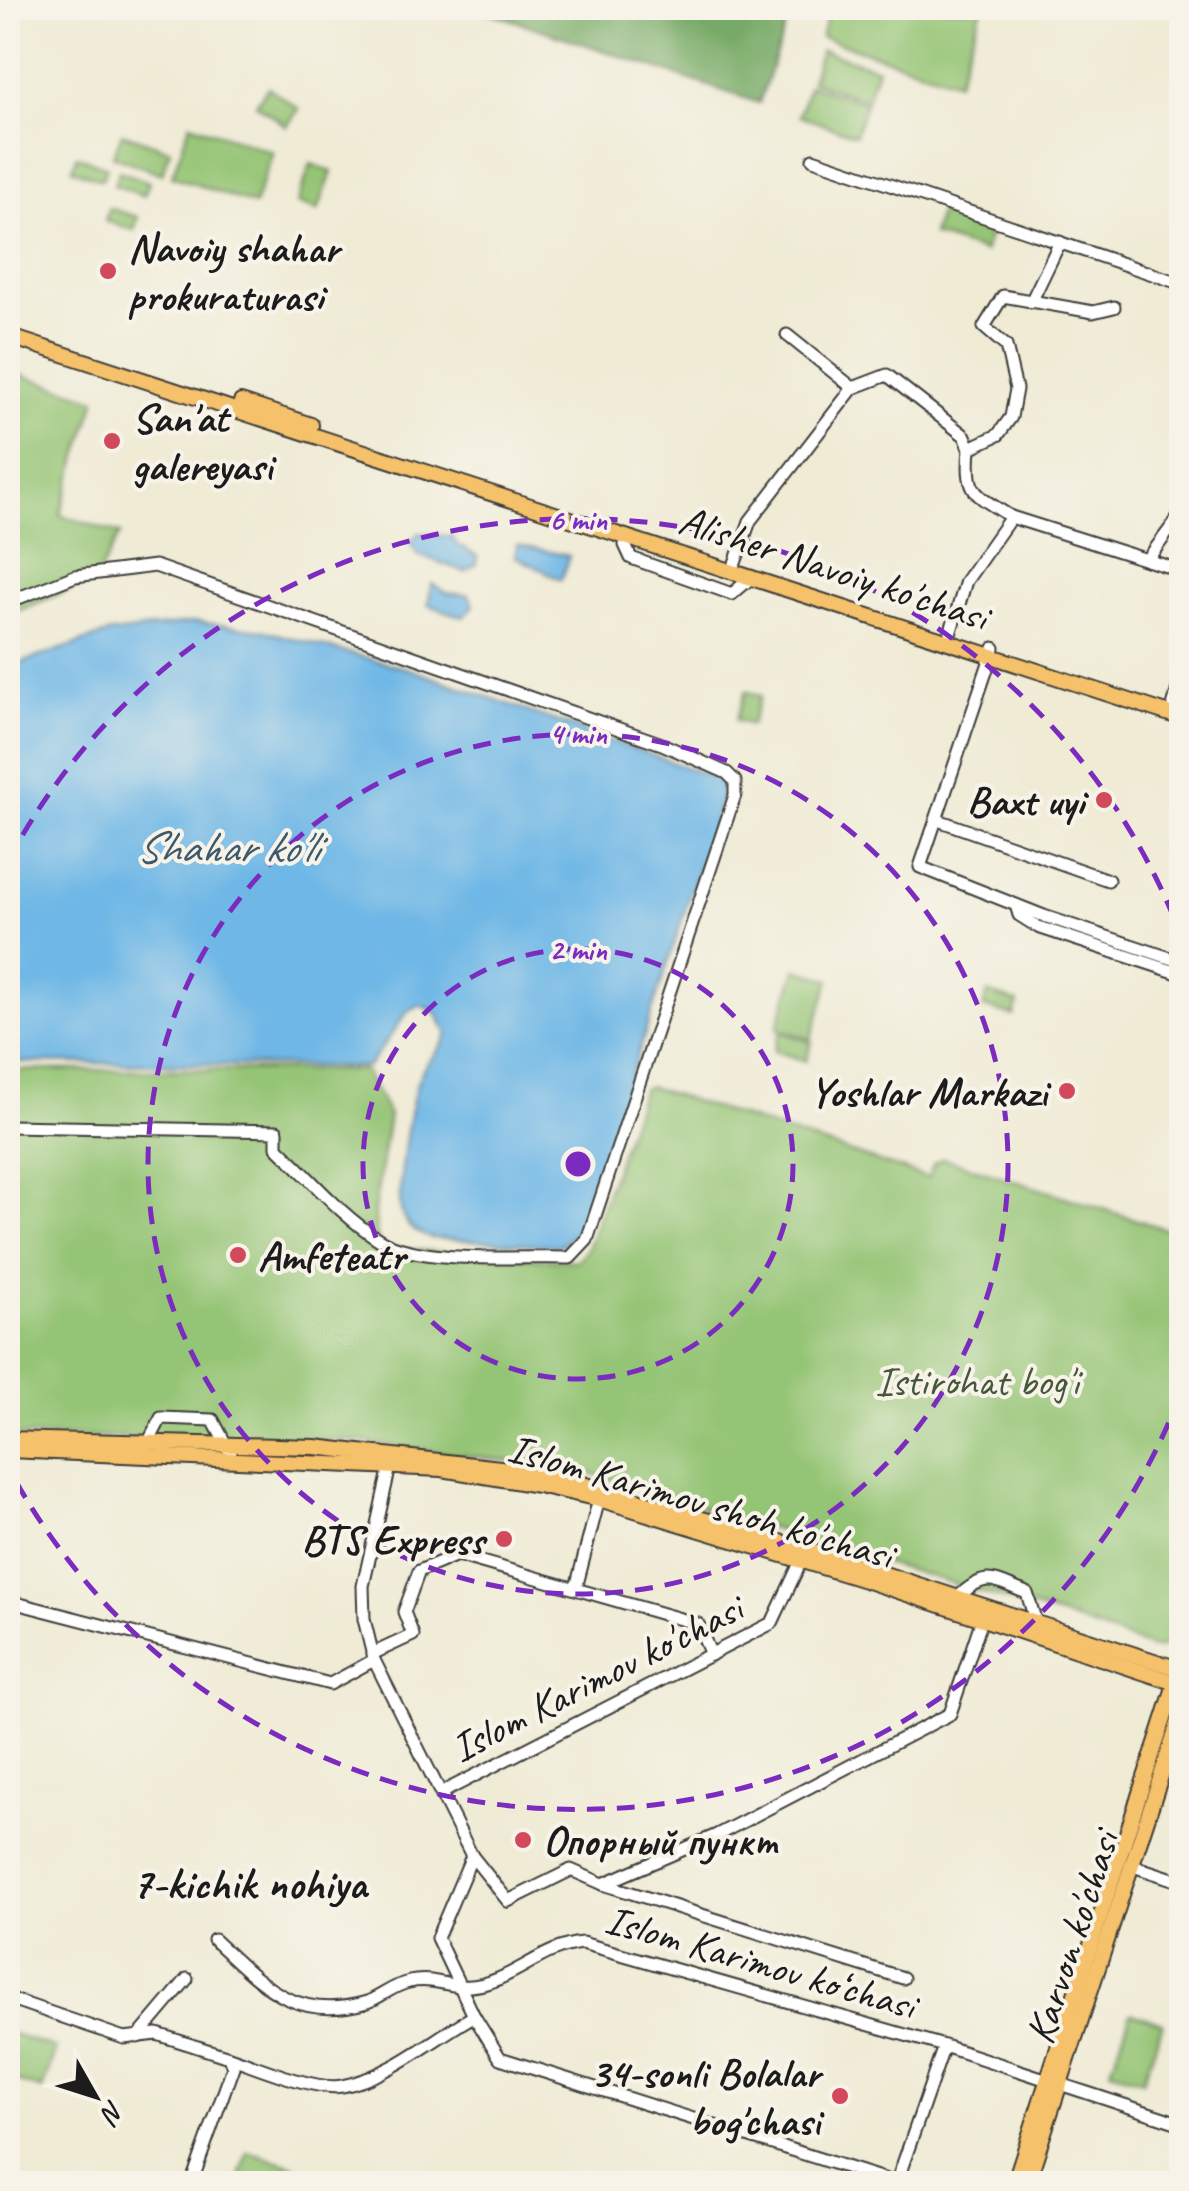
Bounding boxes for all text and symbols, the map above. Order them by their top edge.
place label: Navoiy shahar prokuraturasi [128,222,344,323]
marker: Navoiy shahar prokuraturasi [97,260,119,282]
place label: San'at galereyasi [132,392,277,493]
marker: San'at galereyasi [101,430,123,452]
street label: Alisher Navoiy ko'chasi [673,494,999,645]
text: 6 min [549,501,608,539]
text: 4 min [549,715,608,753]
place label: Baxt uyi [967,775,1090,828]
marker: Baxt uyi [1093,789,1115,811]
water label: Shahar ko'li [136,819,329,876]
text: 2 min [549,931,608,969]
place label: Yoshlar Markazi [810,1066,1052,1119]
marker: Yoshlar Markazi [1056,1080,1078,1102]
centre of rings [560,1146,596,1182]
place label: Amfeteatr [258,1230,408,1283]
marker: Amfeteatr [227,1244,249,1266]
park label: Istirohat bog'i [875,1355,1084,1408]
street label: Islom Karimov shoh ko'chasi [502,1421,904,1583]
place label: BTS Express [301,1514,488,1567]
marker: BTS Express [493,1528,515,1550]
street label: Islom Karimov ko'chasi [442,1580,756,1775]
place label: Опорный пункт [543,1815,779,1868]
street label: Karvon ko'chasi [1013,1820,1133,2050]
marker: Опорный пункт [512,1829,534,1851]
district label: 7-kichik nohiya [132,1855,370,1912]
street label: Islom Karimov ko‘chasi [599,1893,927,2033]
north arrow [45,2046,145,2146]
place label: 34-sonli Bolalar bog'chasi [590,2047,825,2148]
marker: 34-sonli Bolalar bog'chasi [829,2085,851,2107]
text: N [92,2094,133,2133]

